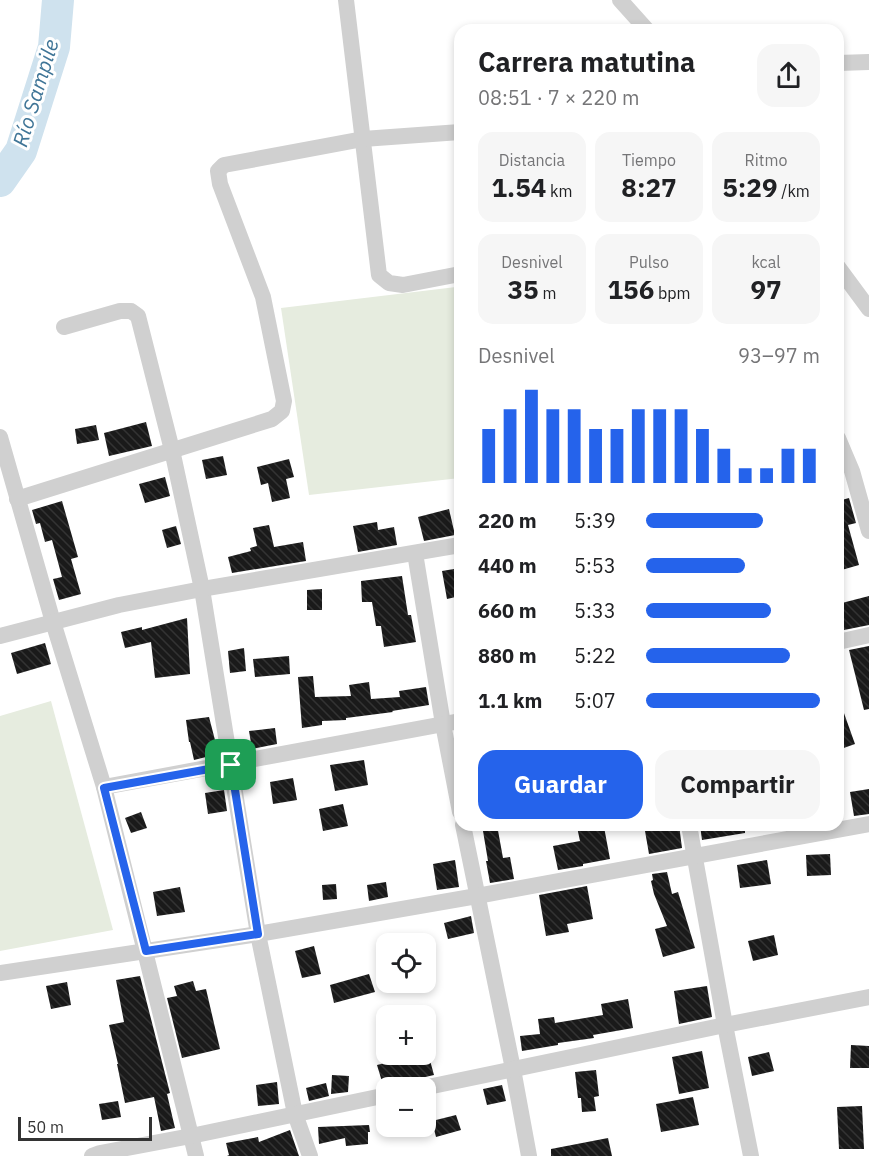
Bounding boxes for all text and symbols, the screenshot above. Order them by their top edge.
water label: Río Sampile [5,35,65,150]
text: Carrera matutina [478,44,695,79]
button: share [757,44,820,107]
text: 08:51 · 7 × 220 m [478,84,639,111]
text: Distancia [499,150,565,170]
text: Tiempo [622,150,676,170]
text: Ritmo [745,150,787,170]
text: 1.54 [491,170,546,204]
text: 8:27 [621,170,677,204]
text: 5:29 [722,170,778,204]
text: km [546,181,573,201]
text: /km [778,181,810,201]
text: Desnivel [501,252,563,272]
text: Pulso [629,252,669,272]
text: kcal [751,252,781,272]
text: 35 [508,272,539,306]
text: 156 [607,272,654,306]
text: 97 [750,272,782,306]
text: m [539,283,556,303]
text: bpm [654,283,691,303]
text: Desnivel [478,342,555,369]
text: 93–97 m [738,342,820,369]
text: 220 m [478,507,537,534]
text: 5:39 [574,507,616,534]
text: 440 m [478,552,537,579]
text: 5:53 [574,552,616,579]
text: 660 m [478,597,537,624]
text: 5:33 [574,597,616,624]
text: 880 m [478,642,537,669]
text: 5:22 [574,642,616,669]
text: 1.1 km [478,687,542,714]
text: 5:07 [574,687,616,714]
pin [205,739,256,790]
icon: arrive [214,748,247,781]
button: Guardar [478,750,643,819]
button: Compartir [655,750,820,819]
map controls [376,933,436,1137]
button: locate [376,933,436,993]
button: + [376,1005,436,1065]
button: − [376,1077,436,1137]
scale bar [18,1114,152,1142]
text: 50 m [27,1117,64,1137]

